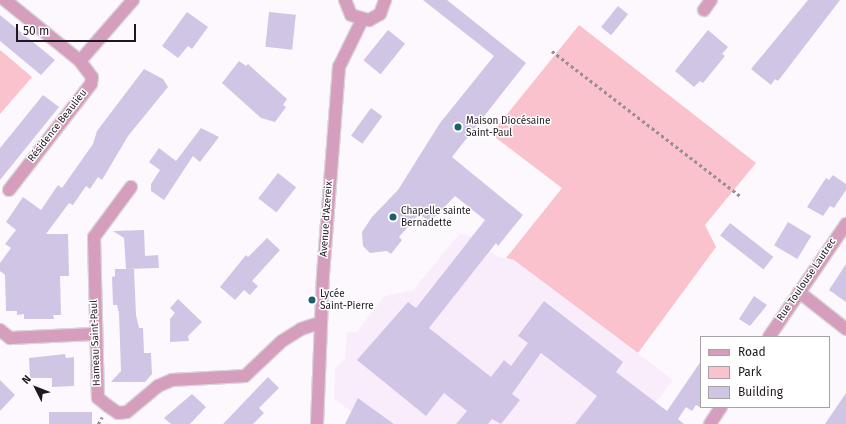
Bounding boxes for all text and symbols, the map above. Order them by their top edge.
scale bar [18,16,138,42]
text: 50 m [23,24,49,38]
street label: Résidence Beaulieu [26,87,90,165]
place label: Maison Diocésaine Saint-Paul [466,115,550,138]
marker: Maison Diocésaine Saint-Paul [453,122,463,132]
street label: Avenue d'Azereix [318,181,336,257]
place label: Chapelle sainte Bernadette [401,205,471,228]
marker: Chapelle sainte Bernadette [388,212,398,222]
street label: Rue Toulouse Lautrec [775,236,839,324]
place label: Lycée Saint-Pierre [320,288,374,312]
marker: Lycée Saint-Pierre [307,295,317,305]
street label: Hameau Saint-Paul [88,300,104,386]
legend [700,336,830,408]
text: Road [738,345,766,359]
text: Park [738,365,762,379]
north arrow [16,368,56,408]
text: N [19,373,34,387]
text: Building [738,385,783,399]

